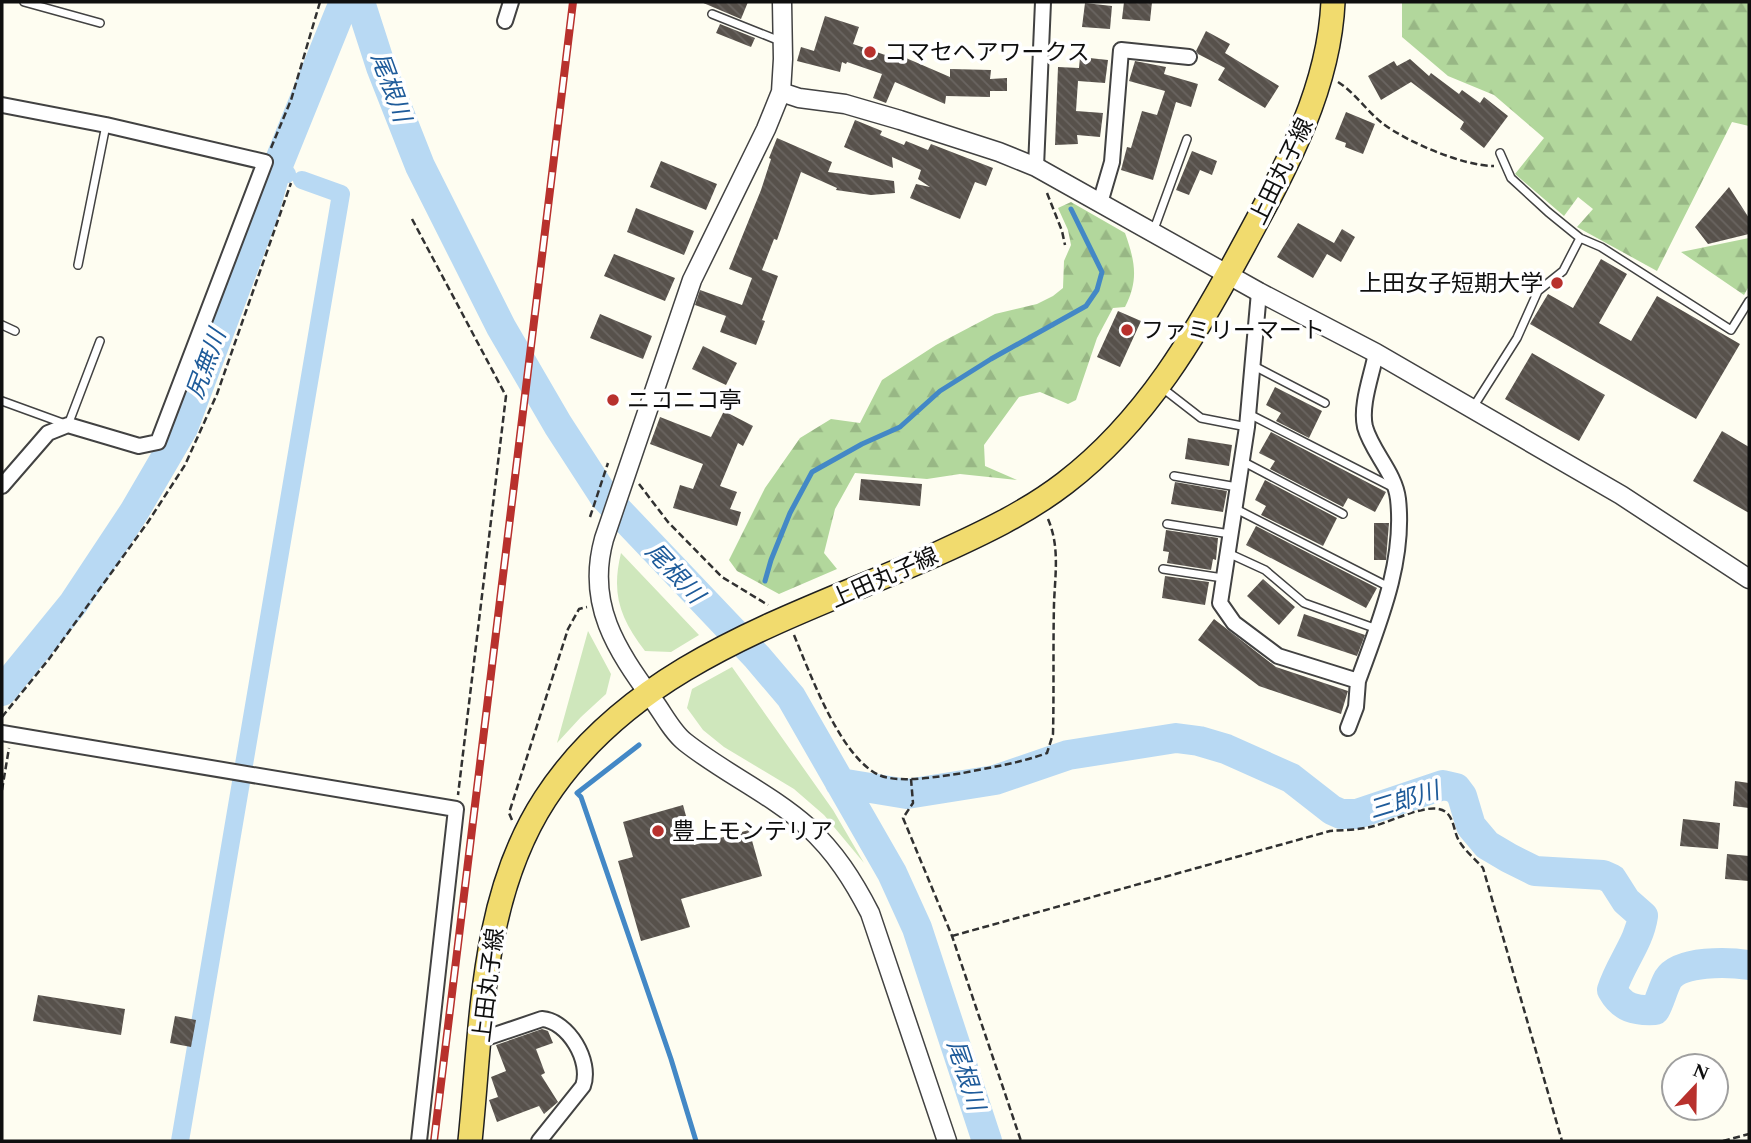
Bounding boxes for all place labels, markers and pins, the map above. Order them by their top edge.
place label: コマセヘアワークス [884,36,1090,71]
marker: コマセヘアワークス [862,44,878,60]
place label: 上田女子短期大学 [1359,267,1543,302]
marker: 上田女子短期大学 [1549,275,1565,291]
place label: ファミリーマート [1141,314,1325,349]
marker: ファミリーマート [1119,322,1135,338]
place label: ニコニコ亭 [627,384,742,419]
marker: ニコニコ亭 [605,392,621,408]
place label: 豊上モンテリア [672,815,833,850]
marker: 豊上モンテリア [650,823,666,839]

